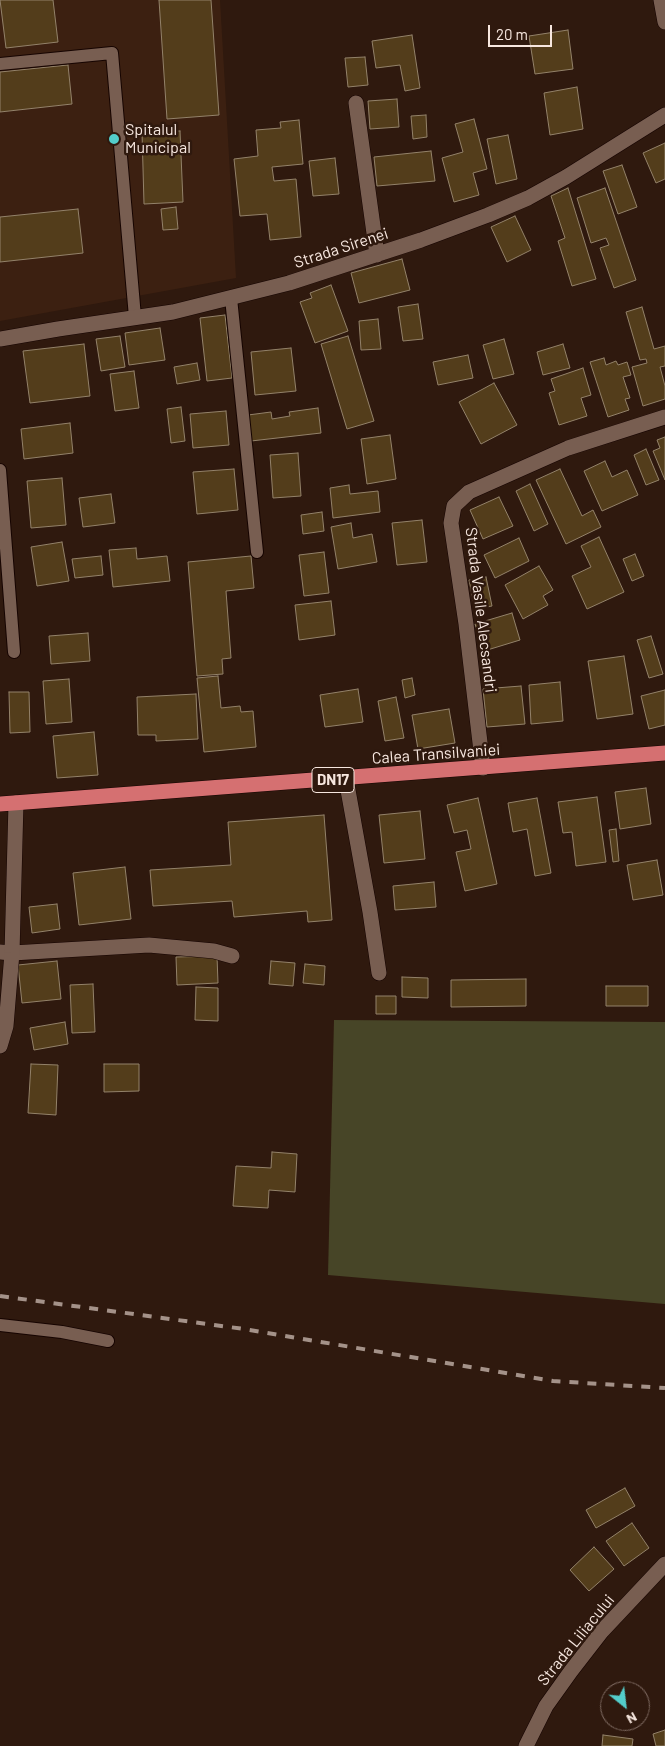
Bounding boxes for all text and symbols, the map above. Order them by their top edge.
scale bar [490,15,554,47]
text: 20 m [496,25,528,43]
place label: Spitalul Municipal [125,120,191,158]
marker: Spitalul Municipal [107,132,121,146]
street label: Strada Sirenei [291,224,391,272]
street label: Strada Vasile Alecsandri [461,526,501,694]
street label: Calea Transilvaniei [371,740,501,768]
road number: DN17 [312,768,354,792]
street label: Strada Liliacului [533,1591,619,1689]
north arrow [600,1681,650,1731]
text: N [624,1709,640,1728]

